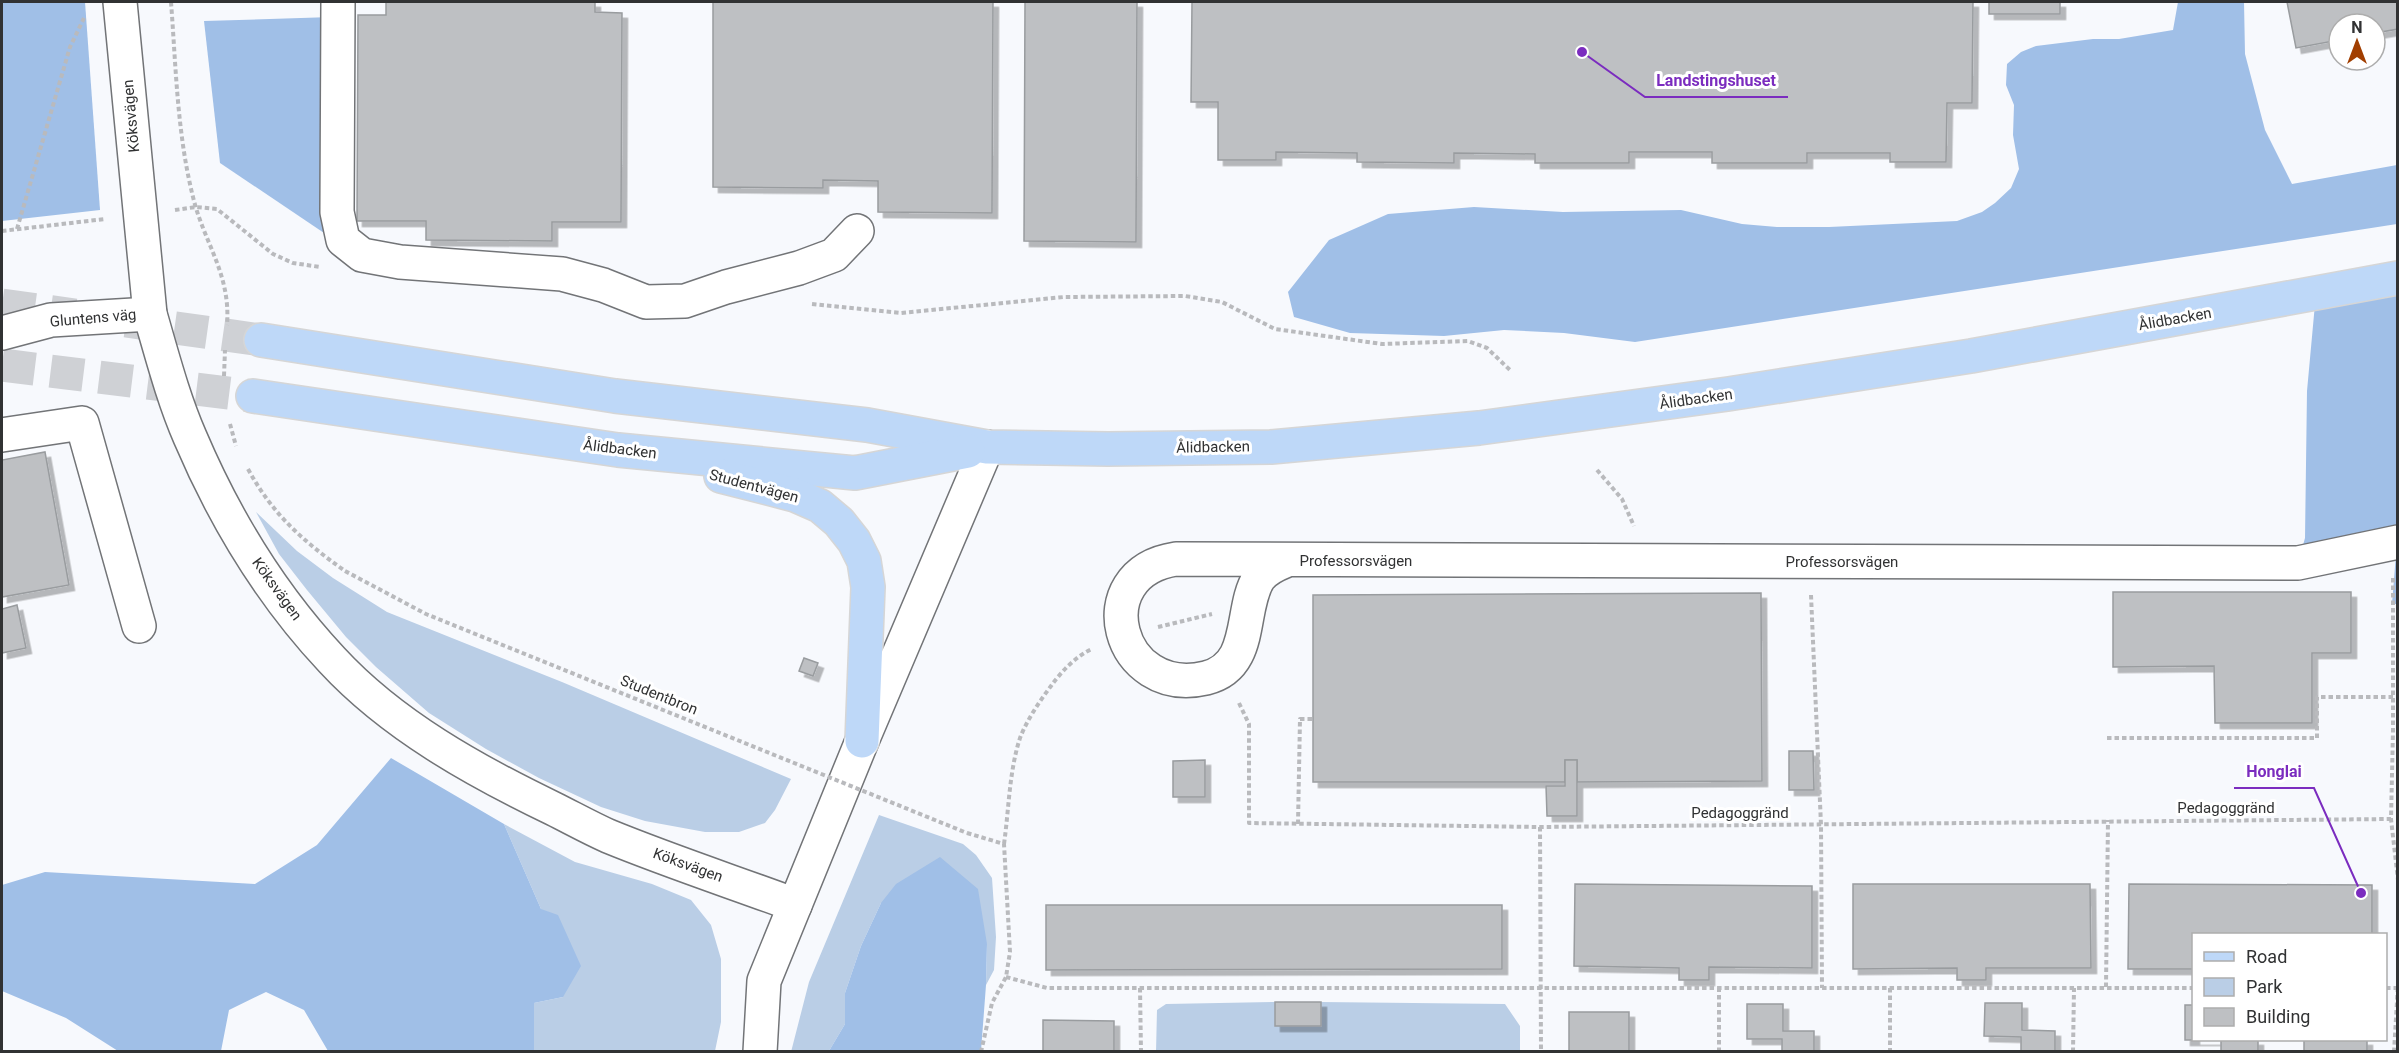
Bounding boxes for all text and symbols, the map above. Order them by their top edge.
north arrow [2327,12,2387,72]
text: N [2351,18,2363,37]
callout: Landstingshuset [1645,63,1788,97]
text: Landstingshuset [1656,71,1776,90]
street label: Köksvägen [119,79,143,153]
street label: Ålidbacken [2137,304,2213,334]
street label: Gluntens väg [49,305,137,331]
street label: Ålidbacken [1658,385,1734,413]
street label: Ålidbacken [582,436,658,462]
street label: Ålidbacken [1176,437,1250,457]
street label: Studentvägen [707,465,801,507]
street label: Professorsvägen [1300,552,1412,570]
street label: Professorsvägen [1786,553,1898,571]
street label: Köksvägen [248,554,306,624]
street label: Studentbron [618,671,700,719]
callout: Honglai [2234,754,2314,788]
text: Honglai [2246,762,2302,781]
street label: Pedagoggränd [2177,799,2275,817]
street label: Pedagoggränd [1691,804,1789,822]
street label: Köksvägen [651,844,725,886]
legend [2192,933,2387,1041]
text: Road [2246,946,2287,967]
text: Park [2246,976,2283,997]
text: Building [2246,1006,2310,1027]

